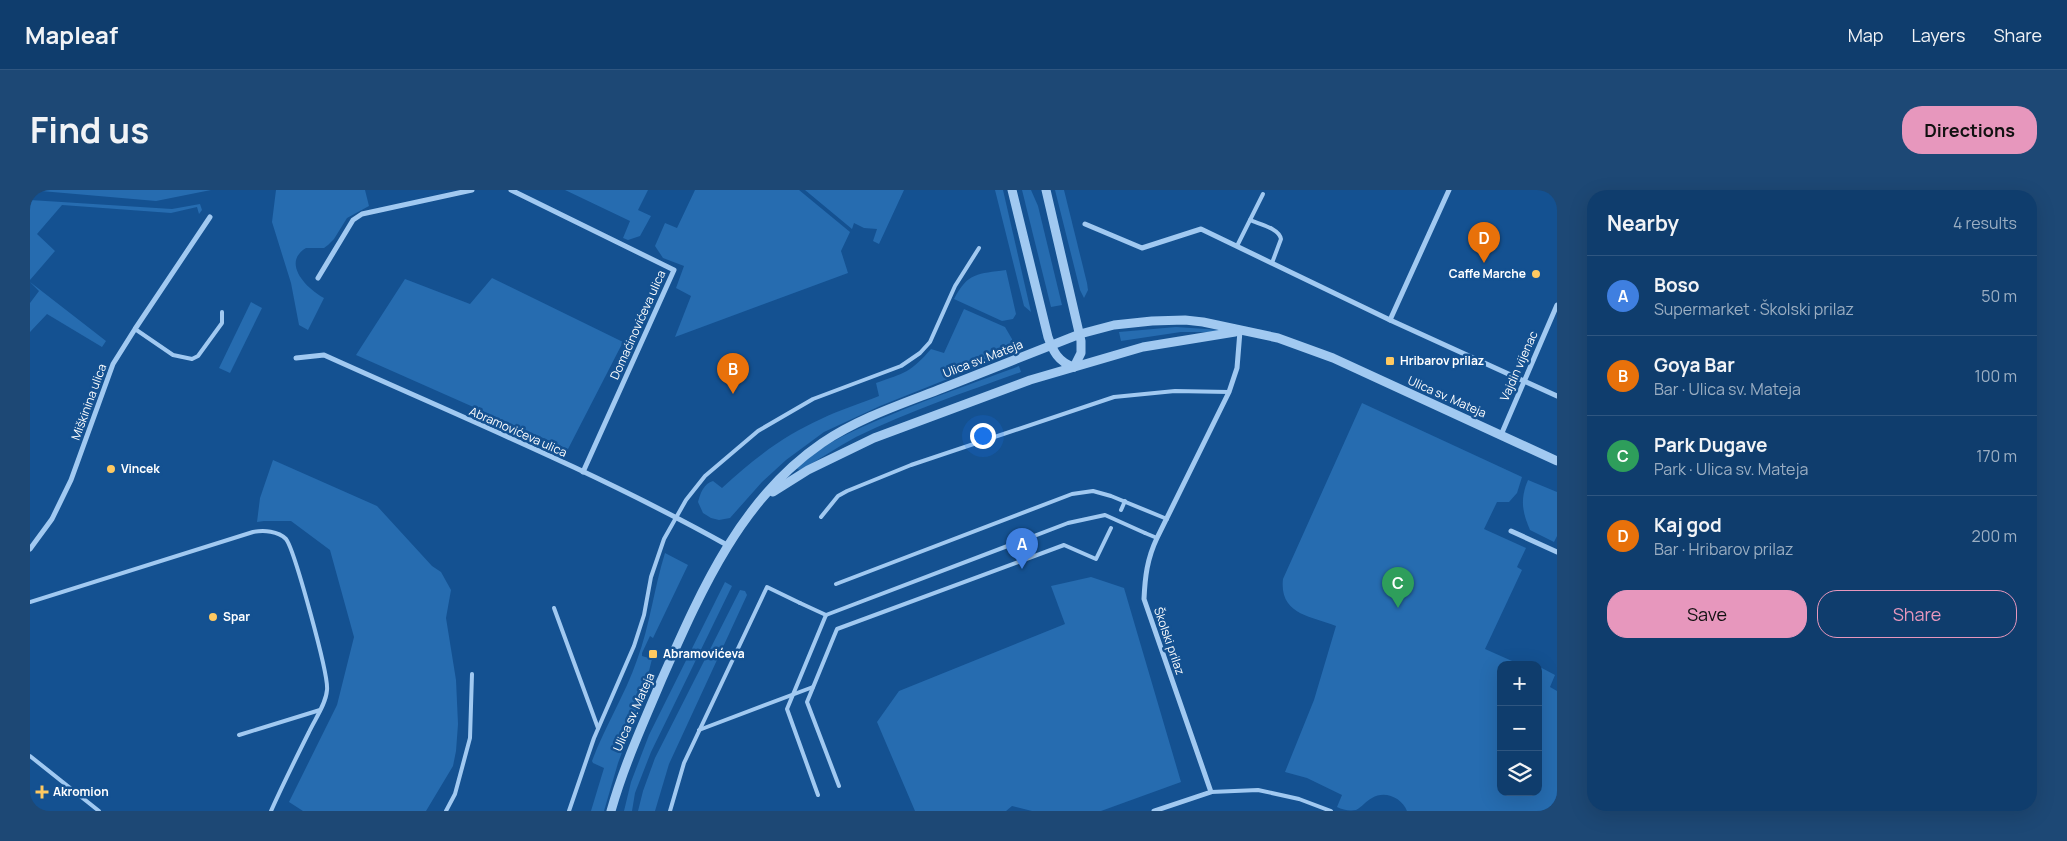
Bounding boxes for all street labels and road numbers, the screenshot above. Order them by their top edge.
street label: Domaćinovićeva ulica [606,267,669,382]
street label: Vajdin vijenac [1496,328,1542,404]
street label: Ulica sv. Mateja [940,335,1025,382]
street label: Miškinina ulica [67,361,110,442]
street label: Ulica sv. Mateja [1405,372,1489,421]
street label: Abramovićeva ulica [467,402,570,461]
street label: Školski prilaz [1150,605,1189,677]
street label: Ulica sv. Mateja [609,670,658,754]

